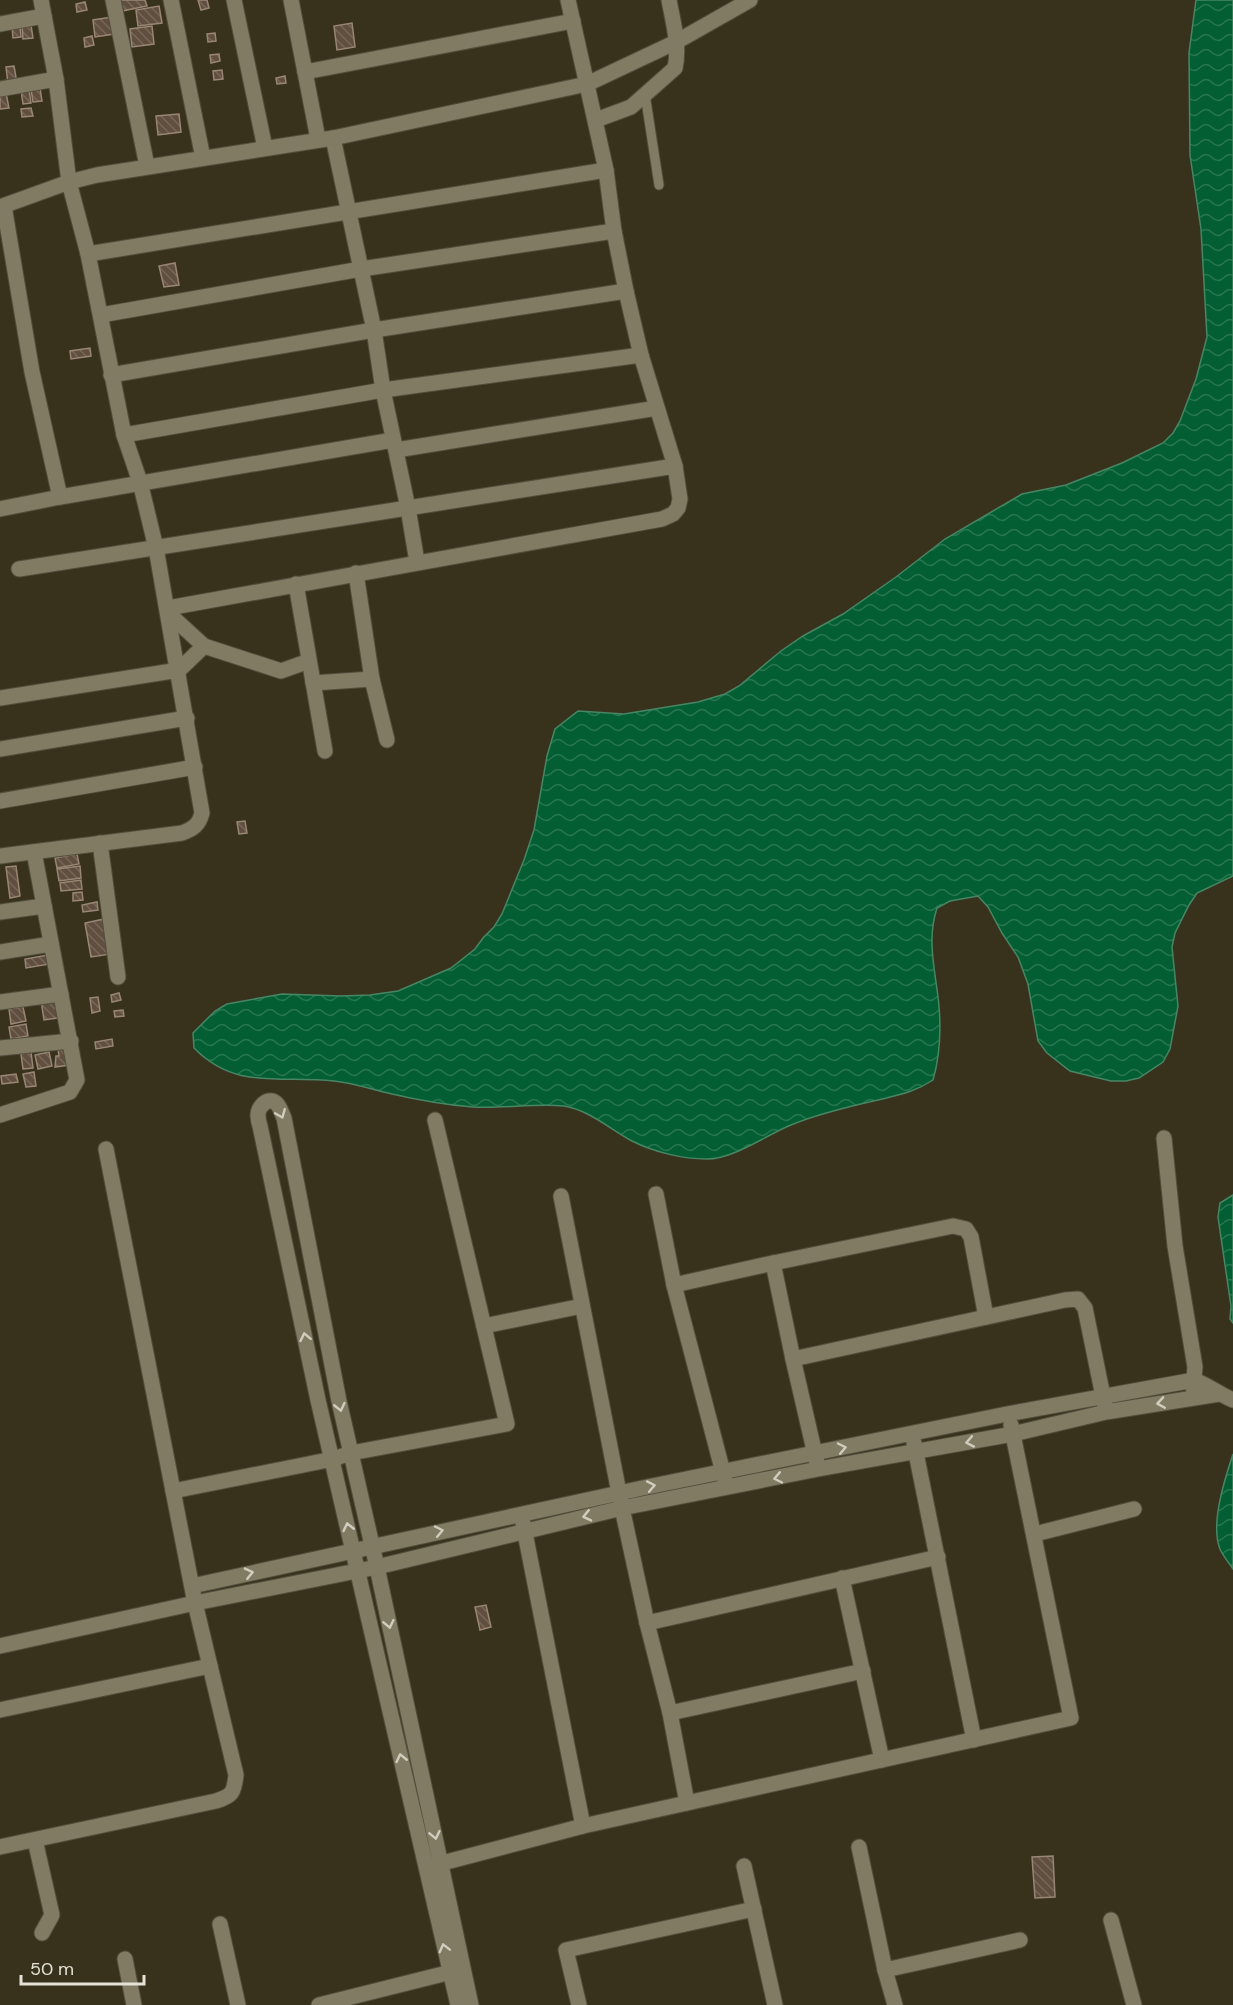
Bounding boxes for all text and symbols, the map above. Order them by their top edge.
one-way arrow [274,1107,286,1118]
one-way arrow [299,1332,312,1342]
one-way arrow [1156,1396,1166,1409]
one-way arrow [333,1402,346,1412]
one-way arrow [965,1435,975,1448]
one-way arrow [837,1443,847,1456]
one-way arrow [774,1470,784,1483]
one-way arrow [645,1480,655,1493]
one-way arrow [582,1509,592,1522]
one-way arrow [343,1522,356,1532]
one-way arrow [434,1525,444,1538]
one-way arrow [244,1568,254,1581]
one-way arrow [382,1619,395,1629]
one-way arrow [395,1753,408,1763]
one-way arrow [427,1830,440,1840]
one-way arrow [439,1943,452,1953]
scale bar [21,1948,144,1986]
text: 50 m [30,1957,74,1981]

